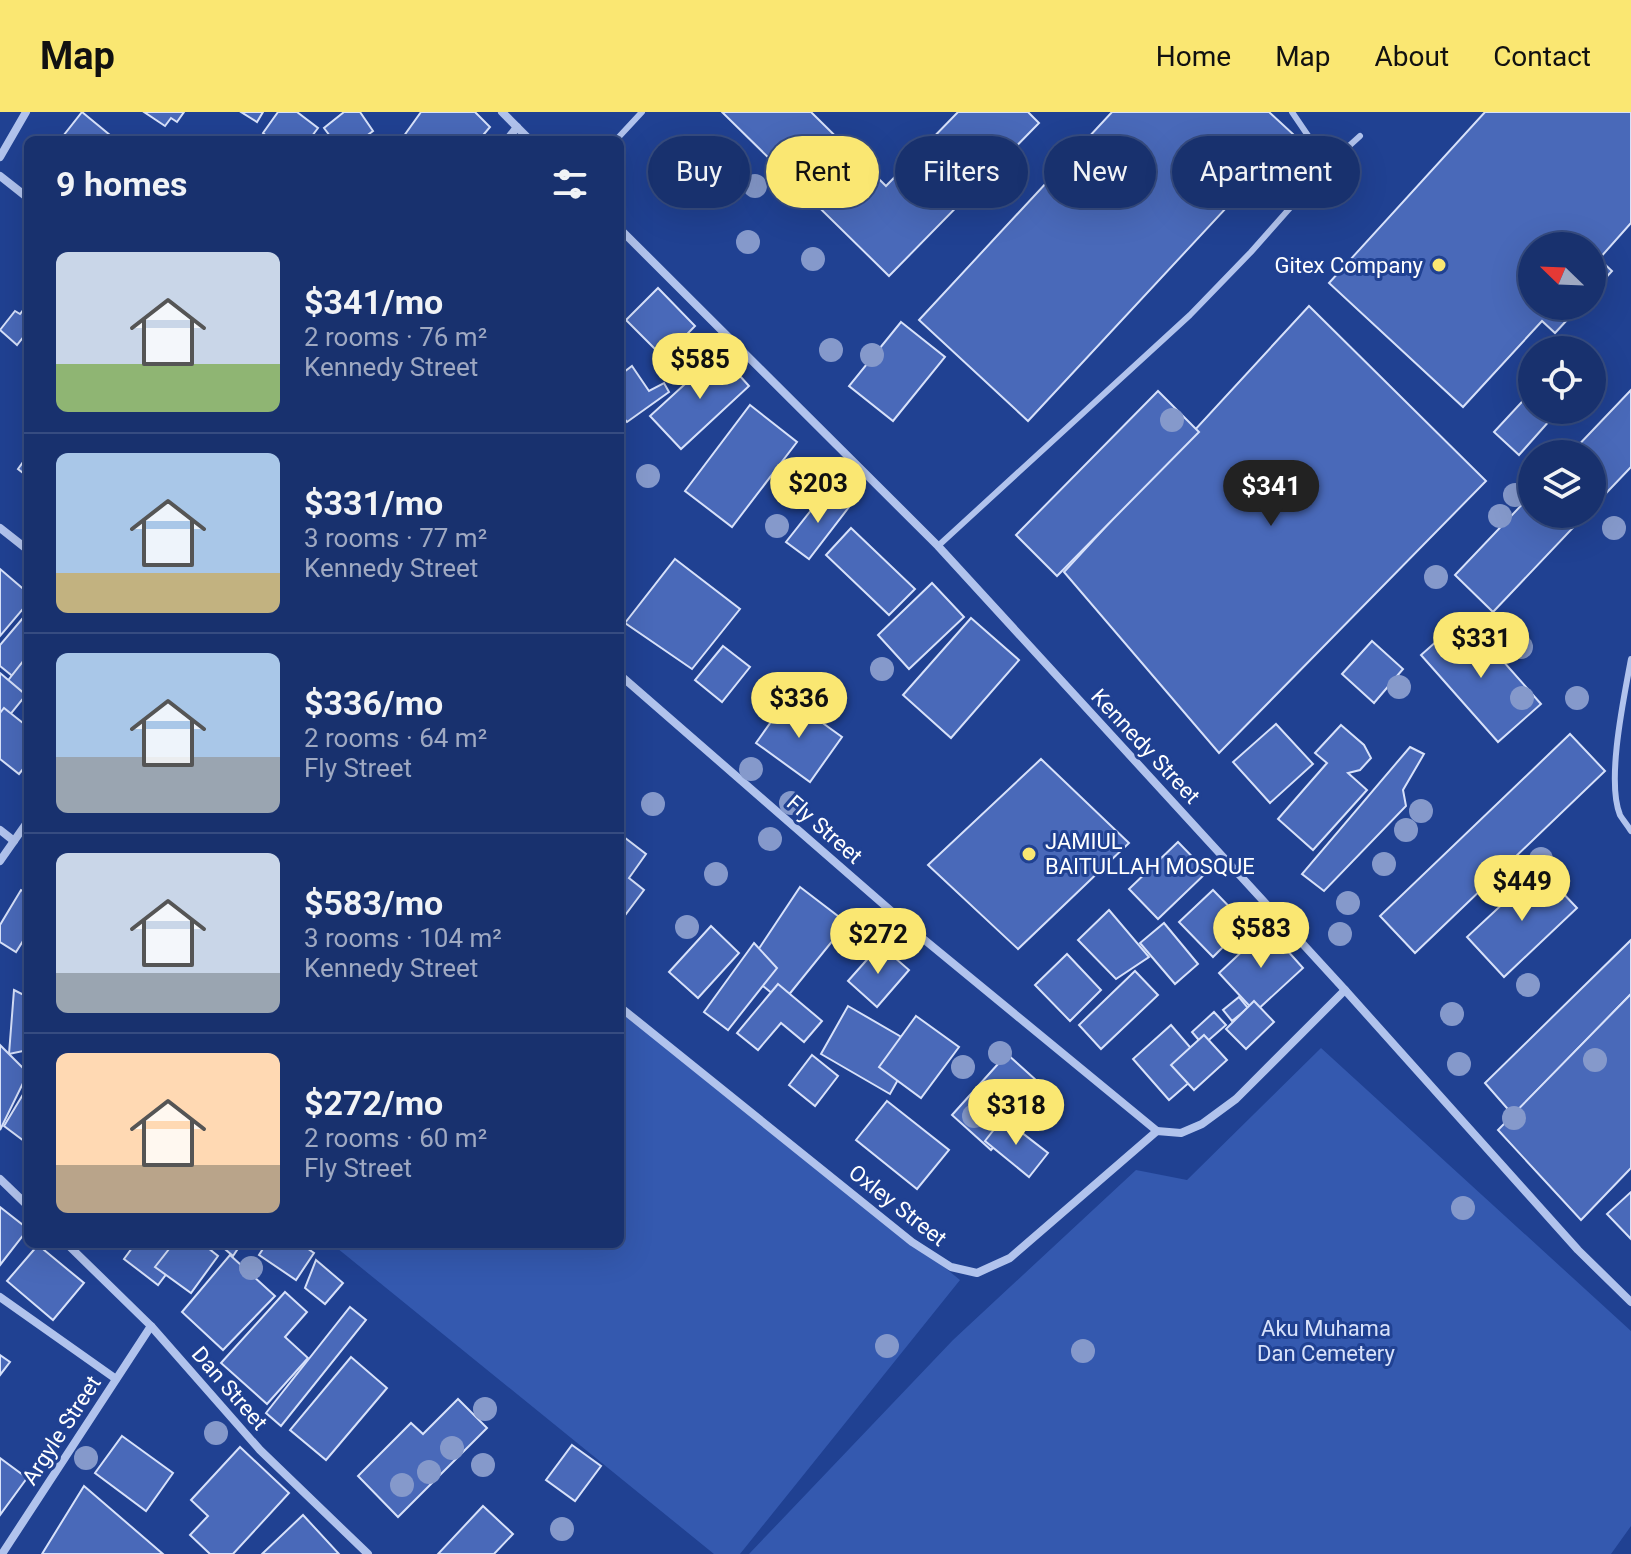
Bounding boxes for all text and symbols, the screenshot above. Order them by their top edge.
text: Map [40,34,115,78]
text: Home [1156,40,1231,73]
text: Map [1275,40,1331,73]
text: About [1375,40,1449,73]
text: Contact [1493,40,1591,73]
chip: Buy [648,136,750,208]
chip: Rent [766,136,879,208]
chip: Filters [895,136,1028,208]
chip: New [1044,136,1156,208]
chip: Apartment [1172,136,1360,208]
icon: filters [548,162,592,206]
text: 9 homes [56,164,187,204]
north arrow [1518,232,1606,320]
map controls [1518,232,1606,528]
place label: Gitex Company [1274,253,1424,278]
marker: Gitex Company [1430,256,1448,274]
text: $341/mo [304,282,443,322]
icon: home [120,284,216,380]
text: 2 rooms · 76 m² [304,322,487,352]
pin: $585 [653,333,747,401]
button: locate [1518,336,1606,424]
text: $585 [670,344,730,374]
text: Kennedy Street [304,352,478,382]
button: layers [1518,440,1606,528]
pin: $203 [771,457,865,525]
pin: $341 [1224,460,1318,528]
text: $203 [788,468,848,498]
text: $341 [1241,471,1301,501]
text: $331/mo [304,483,443,523]
icon: home [120,485,216,581]
text: 3 rooms · 77 m² [304,523,487,553]
text: Kennedy Street [304,553,478,583]
pin: $331 [1434,612,1528,680]
text: $331 [1451,623,1511,653]
pin: $336 [752,672,846,740]
text: $336/mo [304,683,443,723]
text: $336 [769,683,829,713]
street label: Kennedy Street [1086,684,1205,809]
icon: home [120,685,216,781]
text: 2 rooms · 64 m² [304,723,487,753]
text: Fly Street [304,753,412,783]
street label: Fly Street [782,790,867,869]
place label: JAMIUL BAITULLAH MOSQUE [1045,829,1255,879]
marker: JAMIUL BAITULLAH MOSQUE [1020,845,1038,863]
pin: $449 [1475,855,1569,923]
text: $449 [1492,866,1552,896]
text: $583/mo [304,883,443,923]
icon: home [120,885,216,981]
pin: $583 [1214,902,1308,970]
pin: $272 [831,908,925,976]
text: $583 [1231,913,1291,943]
text: $272 [848,919,908,949]
text: 3 rooms · 104 m² [304,923,502,953]
text: Kennedy Street [304,953,478,983]
pin: $318 [969,1079,1063,1147]
text: $272/mo [304,1083,443,1123]
icon: home [120,1085,216,1181]
text: $318 [986,1090,1046,1120]
text: 2 rooms · 60 m² [304,1123,487,1153]
text: Fly Street [304,1153,412,1183]
street label: Oxley Street [844,1160,951,1251]
park label: Aku Muhama Dan Cemetery [1257,1316,1396,1366]
street label: Dan Street [187,1342,273,1435]
street label: Argyle Street [17,1371,106,1489]

